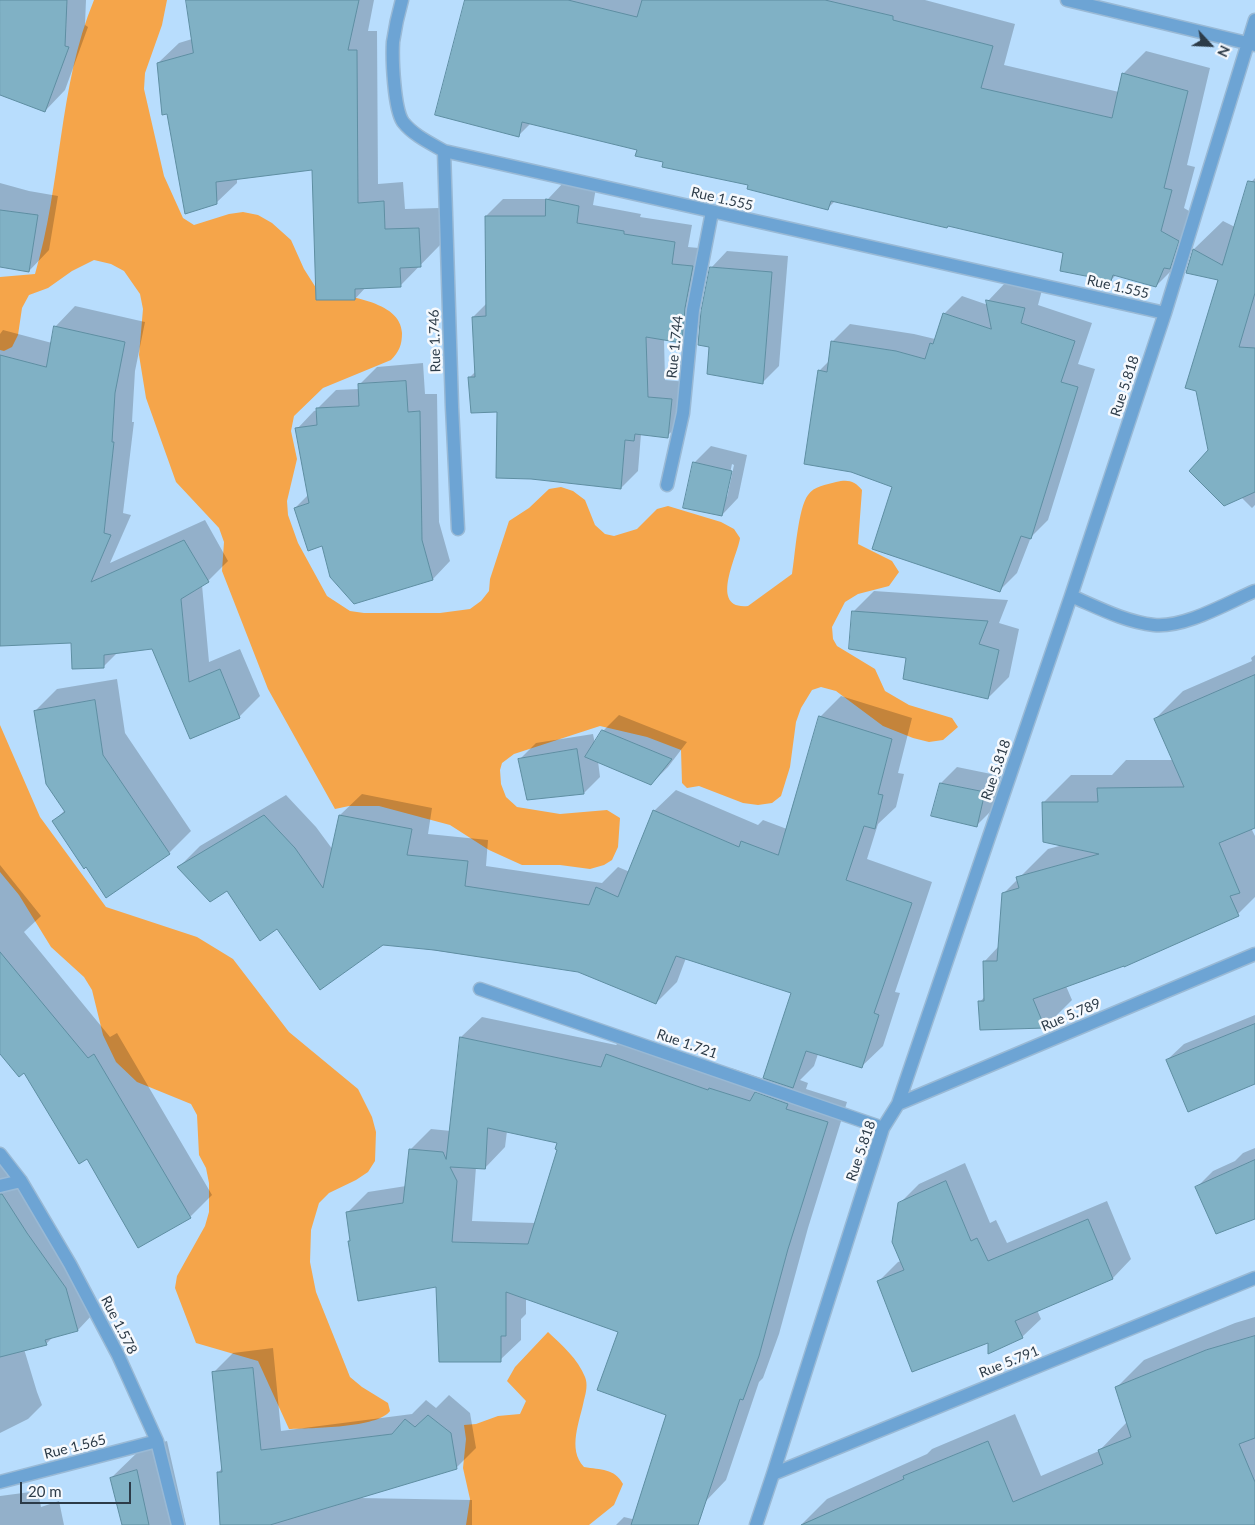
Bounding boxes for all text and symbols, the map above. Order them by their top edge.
north arrow [1185,20,1235,70]
text: N [1214,43,1234,60]
street label: Rue 1.555 [689,184,755,214]
street label: Rue 1.555 [1085,272,1151,302]
street label: Rue 1.746 [426,309,444,373]
street label: Rue 1.744 [663,315,687,379]
street label: Rue 5.818 [1107,353,1143,419]
street label: Rue 5.818 [978,737,1014,803]
street label: Rue 5.789 [1039,995,1103,1035]
street label: Rue 1.721 [654,1026,720,1062]
street label: Rue 5.818 [843,1118,879,1184]
street label: Rue 1.578 [97,1293,141,1357]
street label: Rue 5.791 [977,1342,1041,1382]
street label: Rue 1.565 [42,1431,108,1463]
scale bar [22,1472,134,1504]
text: 20 m [28,1482,62,1500]

